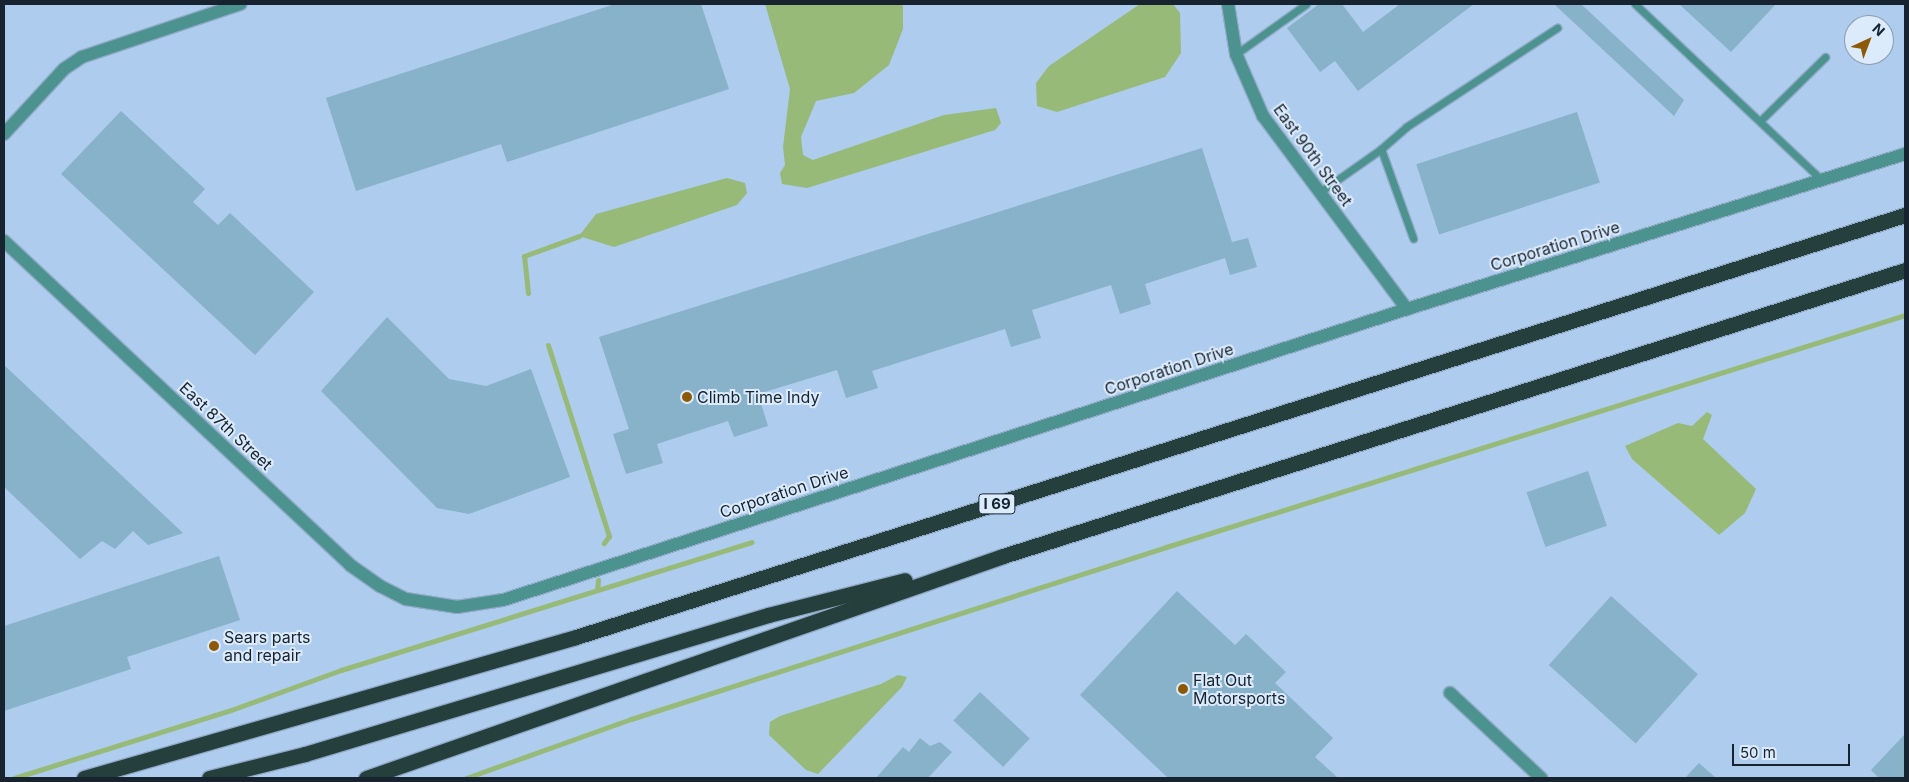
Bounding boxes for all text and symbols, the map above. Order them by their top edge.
north arrow [1844,15,1894,65]
text: N [1869,20,1889,39]
street label: East 90th Street [1270,100,1356,210]
street label: Corporation Drive [1488,217,1622,275]
street label: Corporation Drive [1102,339,1236,399]
street label: East 87th Street [176,378,276,474]
place label: Climb Time Indy [697,387,819,407]
marker: Climb Time Indy [681,391,693,403]
street label: Corporation Drive [717,462,851,522]
road number: I 69 [978,492,1016,516]
place label: Sears parts and repair [224,627,310,665]
marker: Sears parts and repair [208,640,220,652]
place label: Flat Out Motorsports [1193,670,1285,708]
marker: Flat Out Motorsports [1177,683,1189,695]
scale bar [1734,734,1852,766]
text: 50 m [1740,743,1776,762]

